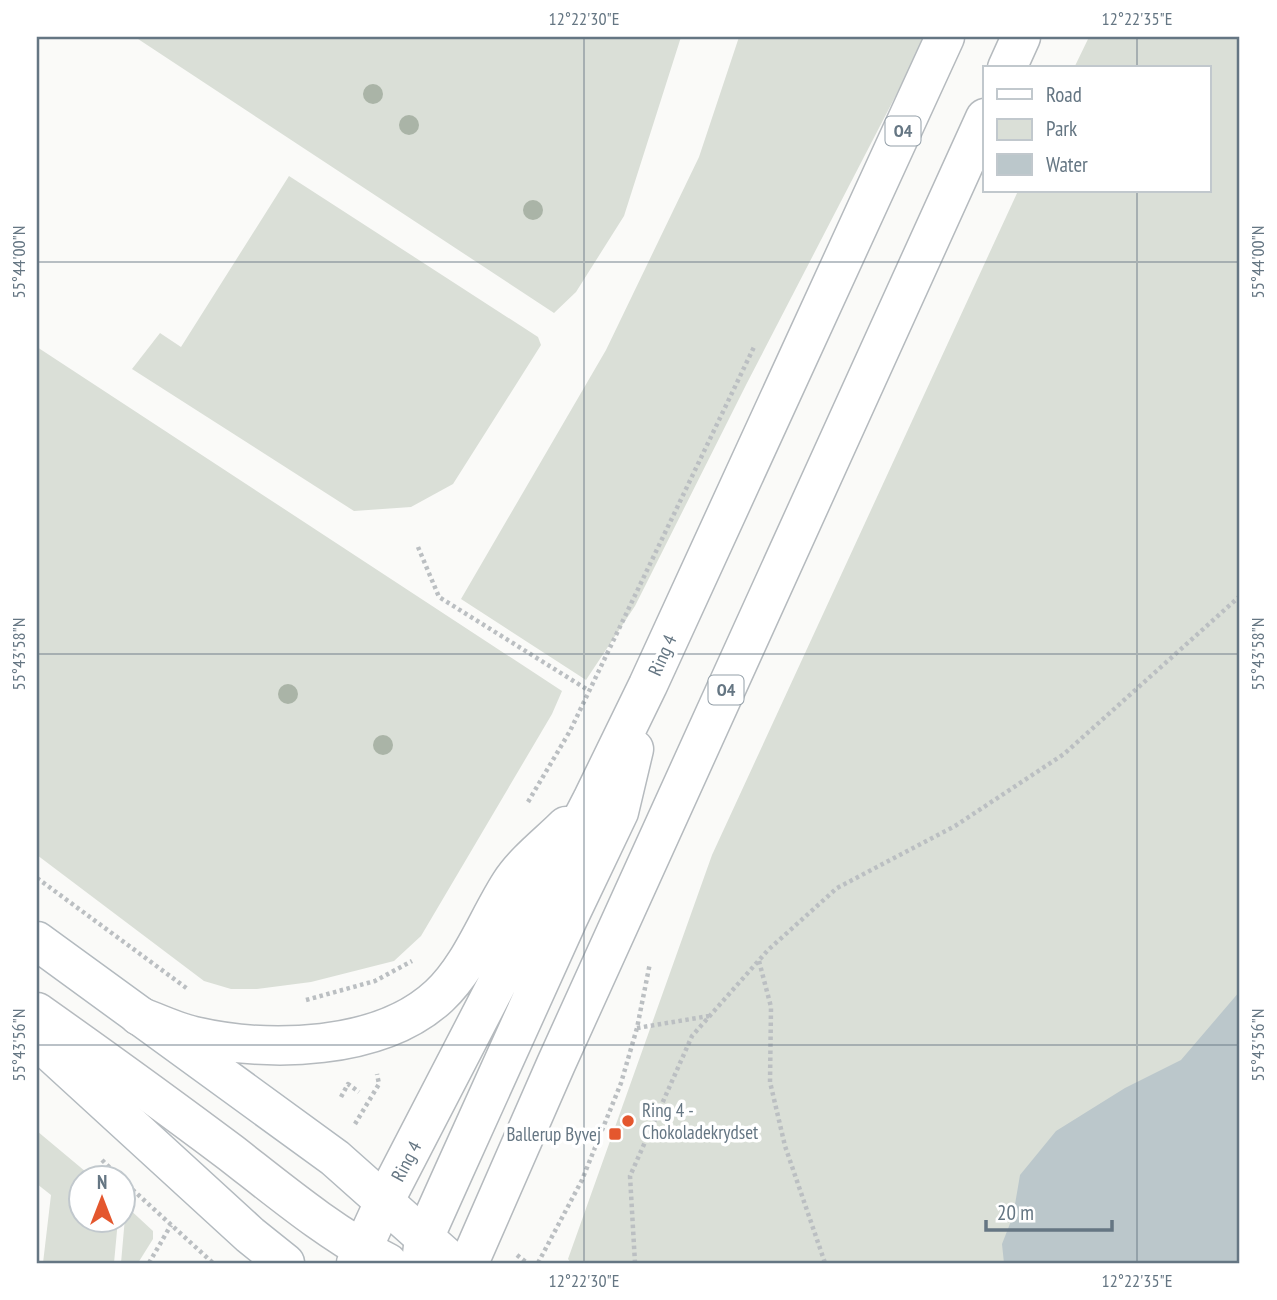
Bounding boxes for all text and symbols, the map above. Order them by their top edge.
text: 12°22'30"E [549,7,619,30]
text: 12°22'35"E [1102,7,1172,30]
legend [983,66,1210,192]
text: Road [1046,81,1082,108]
text: Park [1046,115,1077,142]
road number: O4 [886,116,920,146]
text: Water [1046,151,1088,178]
text: 55°44'00"N [7,226,30,298]
text: 55°44'00"N [1246,226,1269,298]
text: 55°43'58"N [7,618,30,690]
text: 55°43'58"N [1246,618,1269,690]
street label: Ring 4 [642,630,682,679]
road number: O4 [708,676,744,704]
text: 55°43'56"N [7,1009,30,1081]
text: 55°43'56"N [1246,1009,1269,1081]
place label: Ring 4 - Chokoladekrydset [642,1098,759,1144]
marker: Ring 4 - Chokoladekrydset [620,1113,636,1129]
place label: Ballerup Byvej [506,1122,601,1146]
marker: Ballerup Byvej [607,1126,623,1142]
street label: Ring 4 [385,1136,427,1185]
north arrow [66,1164,136,1234]
text: N [97,1170,107,1194]
scale bar [986,1188,1112,1232]
text: 20 m [997,1199,1034,1226]
text: 12°22'30"E [549,1269,619,1292]
text: 12°22'35"E [1102,1269,1172,1292]

